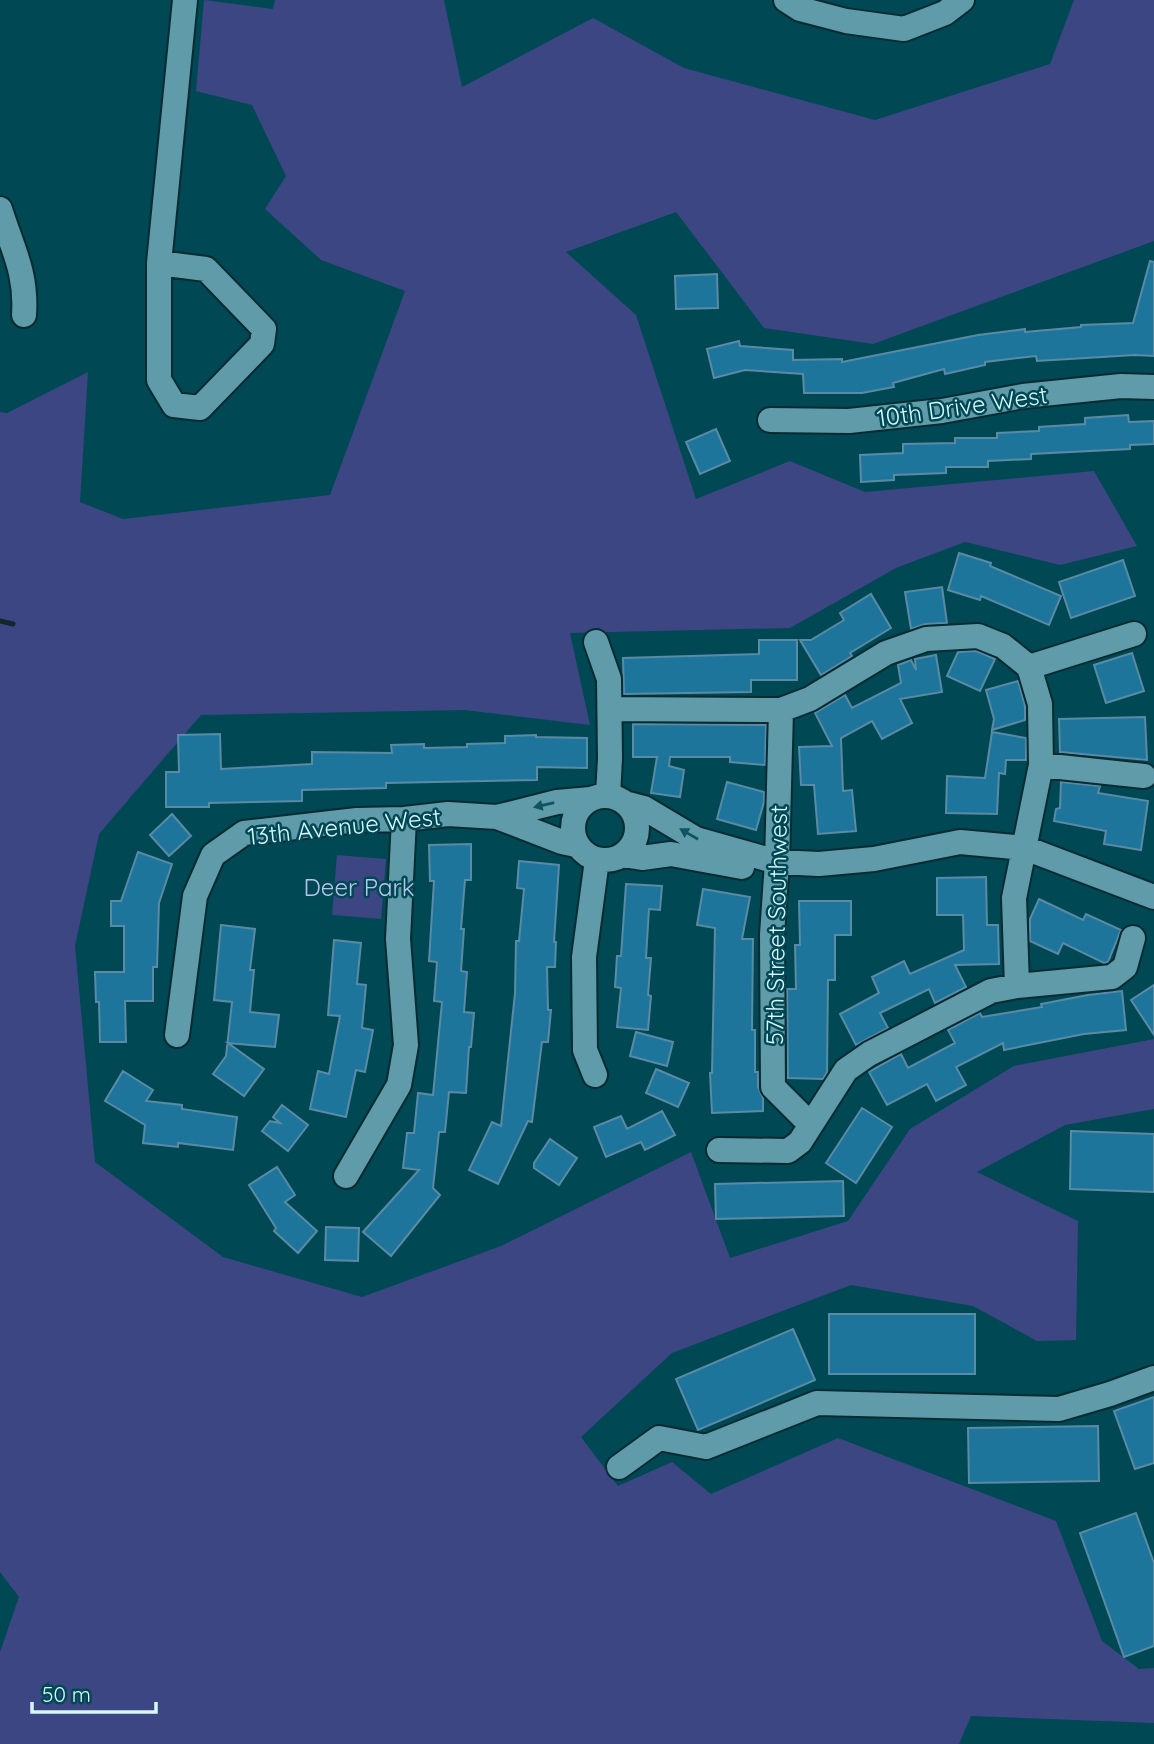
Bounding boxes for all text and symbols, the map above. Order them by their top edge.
street label: 10th Drive West [875,379,1049,433]
one-way arrow [533,800,555,811]
street label: 13th Avenue West [246,801,442,851]
street label: 57th Street Southwest [759,805,793,1045]
one-way arrow [680,828,699,840]
park label: Deer Park [303,872,415,902]
scale bar [32,1670,156,1714]
text: 50 m [42,1681,91,1707]

